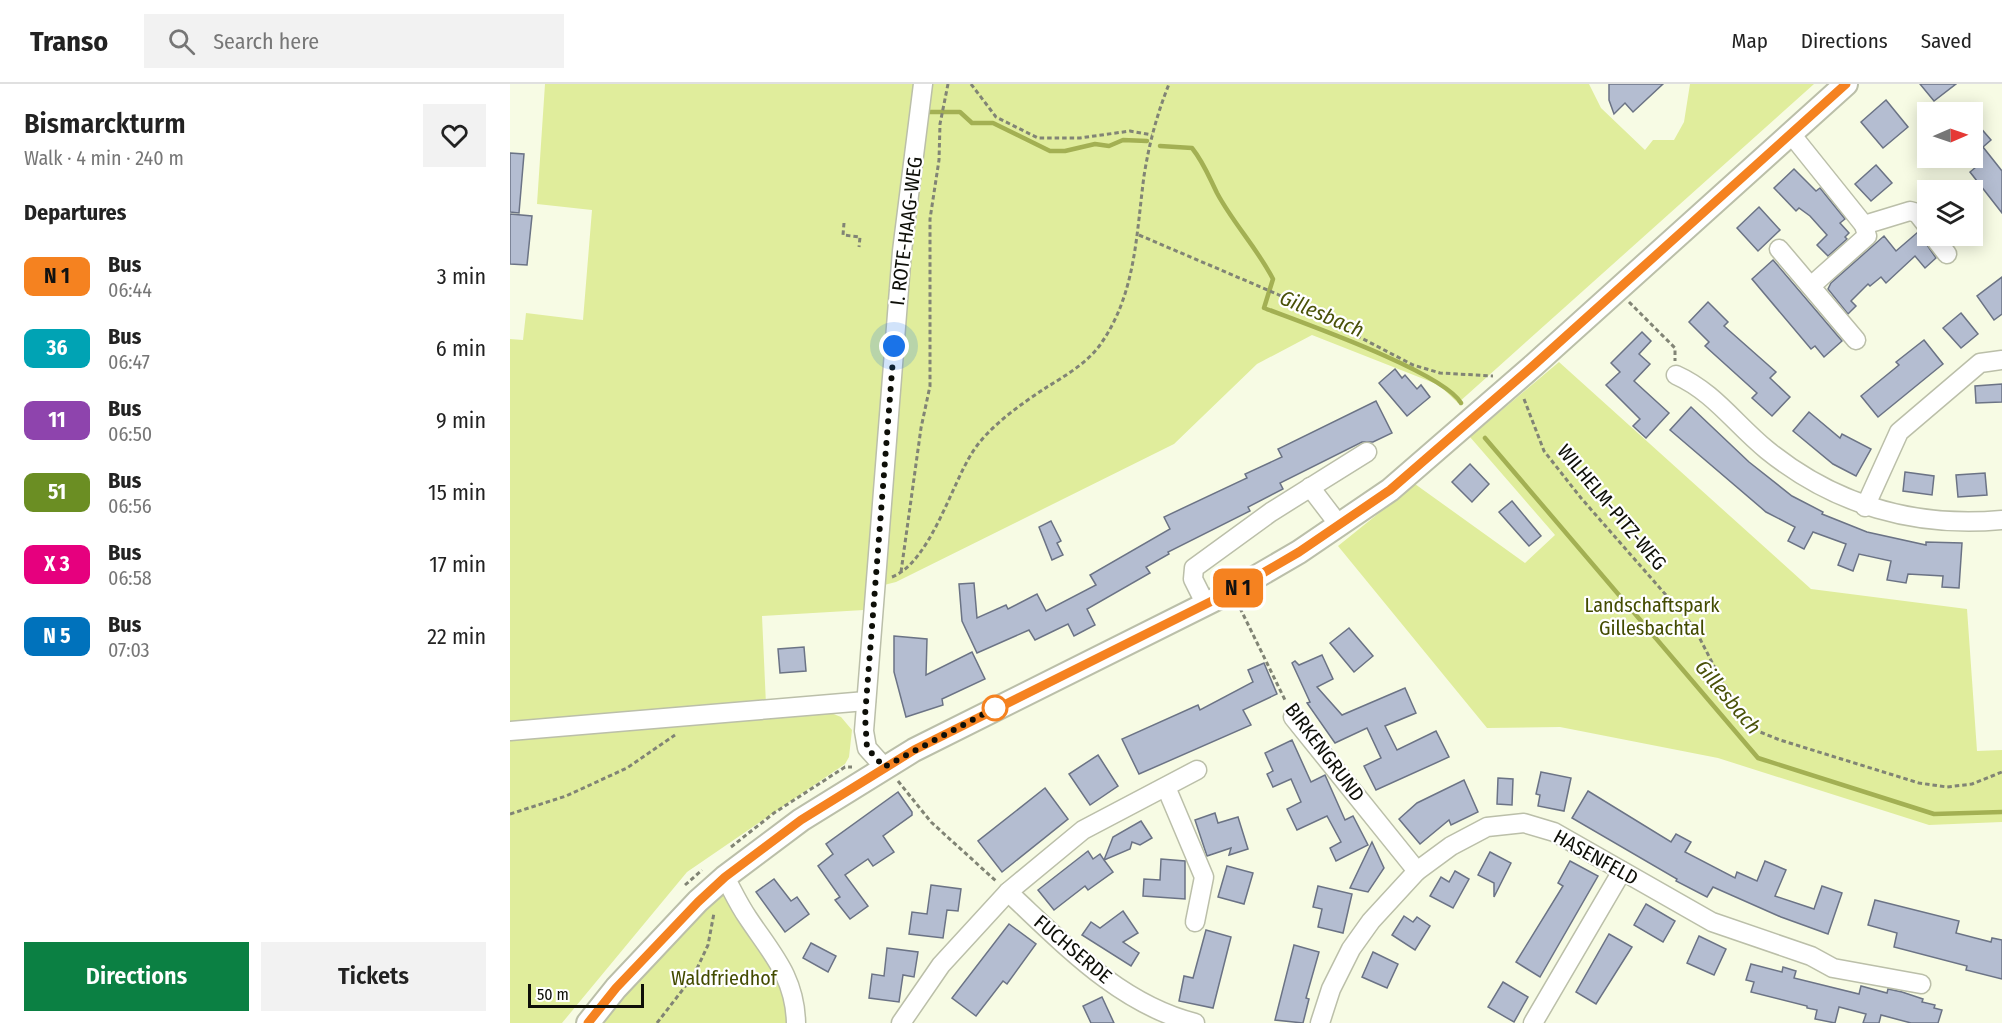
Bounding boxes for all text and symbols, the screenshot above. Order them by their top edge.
search box [144,14,564,68]
text: Transo [30,25,108,58]
icon: search [165,25,198,58]
text: Search here [213,28,319,55]
text: Map [1731,28,1768,54]
text: Directions [1801,28,1888,54]
text: Saved [1921,28,1972,54]
north arrow [1917,102,1983,168]
map controls [1917,102,1983,246]
button: heart [423,104,486,167]
text: Bismarckturm [24,107,186,140]
text: Walk · 4 min · 240 m [24,146,184,170]
street label: I. ROTE-HAAG-WEG [885,155,927,307]
button: layers [1917,180,1983,246]
text: Departures [24,199,126,226]
text: Bus [108,251,141,278]
text: N 1 [44,263,70,289]
text: 3 min [437,263,486,290]
text: 06:44 [108,278,152,302]
water label: Gillesbach [1276,285,1368,343]
text: Bus [108,323,141,350]
your location [879,331,909,361]
text: 36 [47,335,67,361]
text: 6 min [436,335,486,362]
text: 06:47 [108,350,150,374]
text: Bus [108,395,141,422]
text: 11 [48,407,66,433]
text: 9 min [436,407,486,434]
text: 06:50 [108,422,152,446]
street label: WILHELM-PITZ-WEG [1552,439,1672,575]
text: Bus [108,467,141,494]
text: 51 [48,479,66,505]
text: 15 min [428,479,486,506]
text: 06:56 [108,494,152,518]
text: Bus [108,539,141,566]
text: X 3 [44,551,70,577]
text: 17 min [429,551,486,578]
text: 06:58 [108,566,152,590]
line badge: N 1 [1204,568,1272,608]
text: N 1 [1225,575,1251,601]
park label: Landschaftspark Gillesbachtal [1585,593,1720,640]
text: Bus [108,611,141,638]
text: N 5 [43,623,71,649]
text: 22 min [427,623,486,650]
text: 07:03 [108,638,150,662]
water label: Gillesbach [1689,655,1767,739]
unlabelled marker [982,695,1008,721]
street label: BIRKENGRUND [1280,698,1370,806]
street label: HASENFELD [1550,824,1642,890]
street label: FUCHSERDE [1029,910,1117,988]
button: Directions [24,942,249,1011]
button: Tickets [261,942,486,1011]
park label: Waldfriedhof [671,966,779,990]
scale bar [528,981,644,1008]
text: 50 m [537,985,569,1004]

